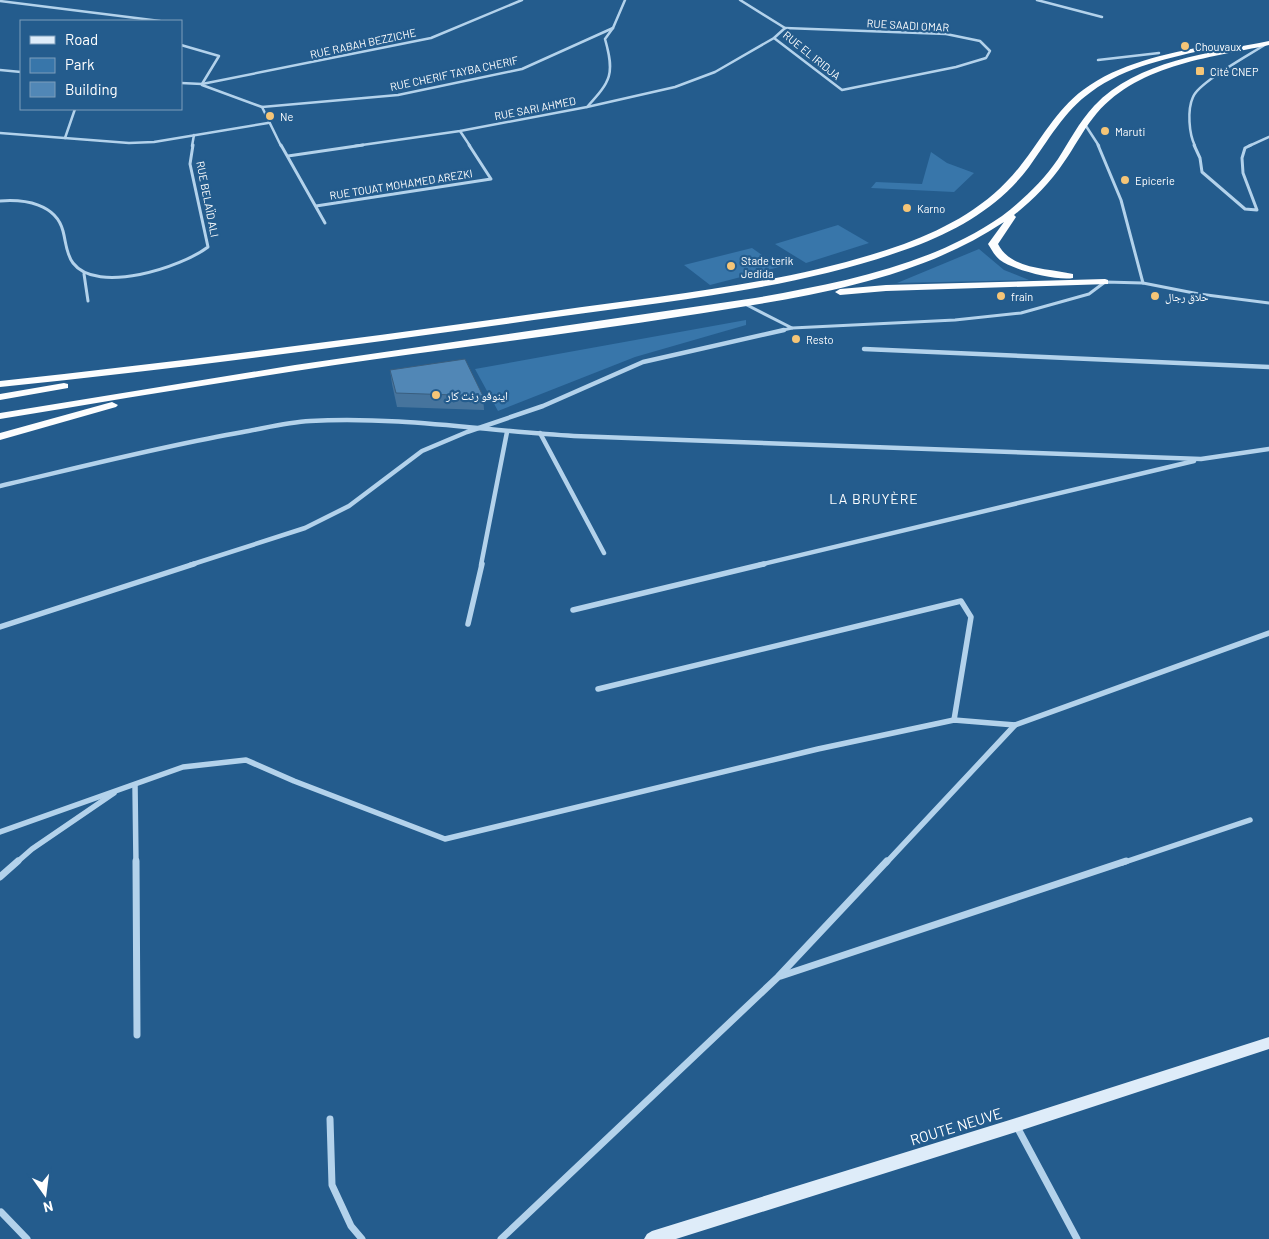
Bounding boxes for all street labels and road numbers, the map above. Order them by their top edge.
street label: RUE SAADI OMAR [866,16,950,34]
street label: RUE RABAH BEZZICHE [309,25,418,61]
street label: RUE EL IRIDJA [781,28,844,82]
street label: RUE CHERIF TAYBA CHERIF [389,53,519,93]
street label: RUE SARI AHMED [493,94,577,122]
street label: RUE BELAÏD ALI [194,160,223,238]
street label: RUE TOUAT MOHAMED AREZKI [329,166,473,202]
street label: ROUTE NEUVE [908,1103,1004,1149]

